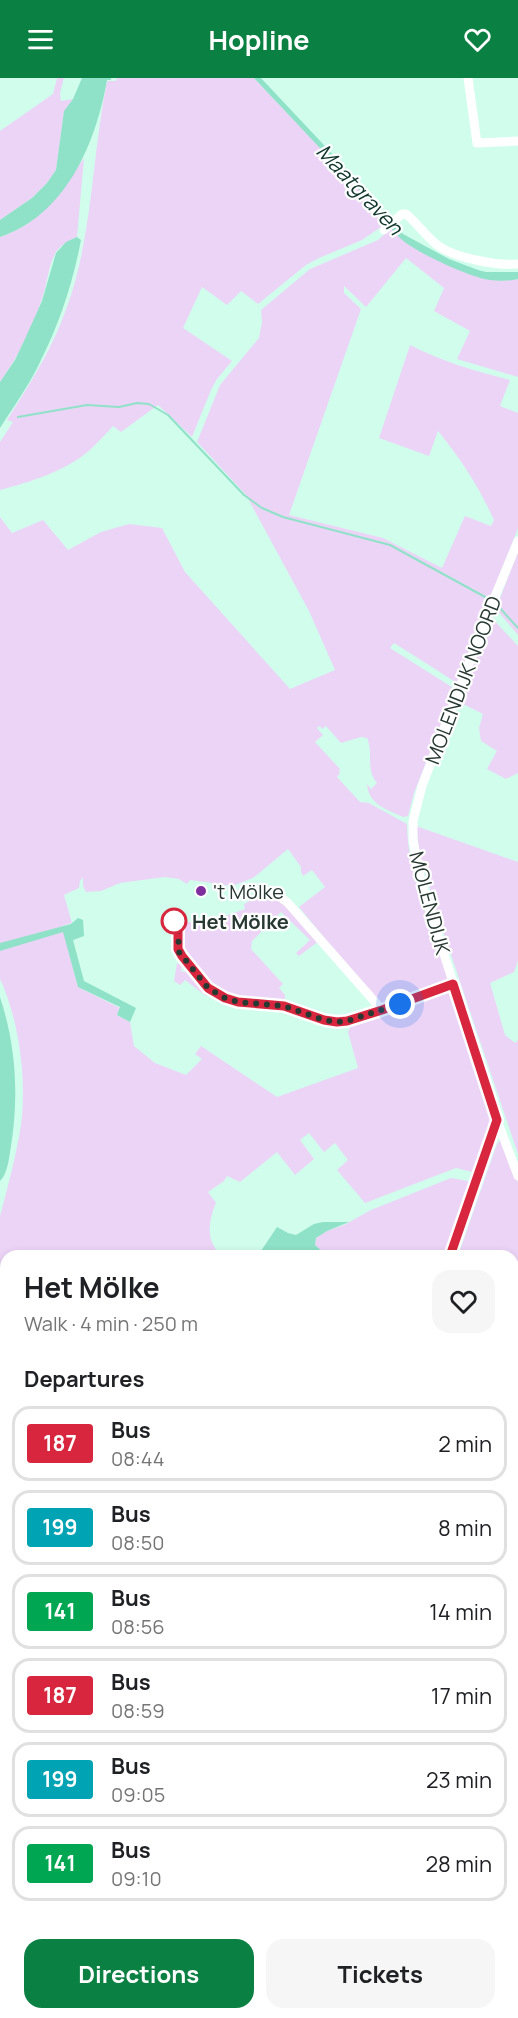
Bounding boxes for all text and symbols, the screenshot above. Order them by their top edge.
text: Hopline [209,21,309,58]
icon: menu [24,23,57,56]
icon: heart [461,23,494,56]
water label: Maatgraven [311,137,410,242]
street label: MOLENDIJK NOORD [418,592,508,768]
street label: MOLENDIJK [403,848,457,958]
place label: 't Mölke [213,878,284,905]
marker: 't Mölke [194,884,208,898]
marker: Het Mölke [161,908,187,934]
place label: Het Mölke [192,908,289,935]
your location [385,989,415,1019]
text: Het Mölke [24,1268,160,1306]
button: heart [432,1270,495,1333]
text: Walk · 4 min · 250 m [24,1310,198,1337]
text: Departures [24,1364,144,1394]
text: Bus [111,1415,151,1445]
text: 187 [43,1429,77,1457]
text: 2 min [438,1429,492,1459]
text: 08:44 [111,1445,165,1472]
text: Bus [111,1499,151,1529]
text: 199 [42,1513,78,1541]
text: 8 min [438,1513,492,1543]
text: 08:50 [111,1529,165,1556]
text: Bus [111,1583,151,1613]
text: 141 [44,1597,76,1625]
text: 14 min [429,1597,492,1627]
text: 08:56 [111,1613,165,1640]
text: Bus [111,1667,151,1697]
text: 187 [43,1681,77,1709]
text: 17 min [431,1681,492,1711]
text: 08:59 [111,1697,165,1724]
text: Bus [111,1751,151,1781]
text: 199 [42,1765,78,1793]
text: 23 min [426,1765,492,1795]
text: 09:05 [111,1781,165,1808]
text: Bus [111,1835,151,1865]
text: 141 [44,1849,76,1877]
text: 28 min [425,1849,492,1879]
text: 09:10 [111,1865,162,1892]
button: Directions [24,1939,254,2008]
button: Tickets [266,1939,495,2008]

